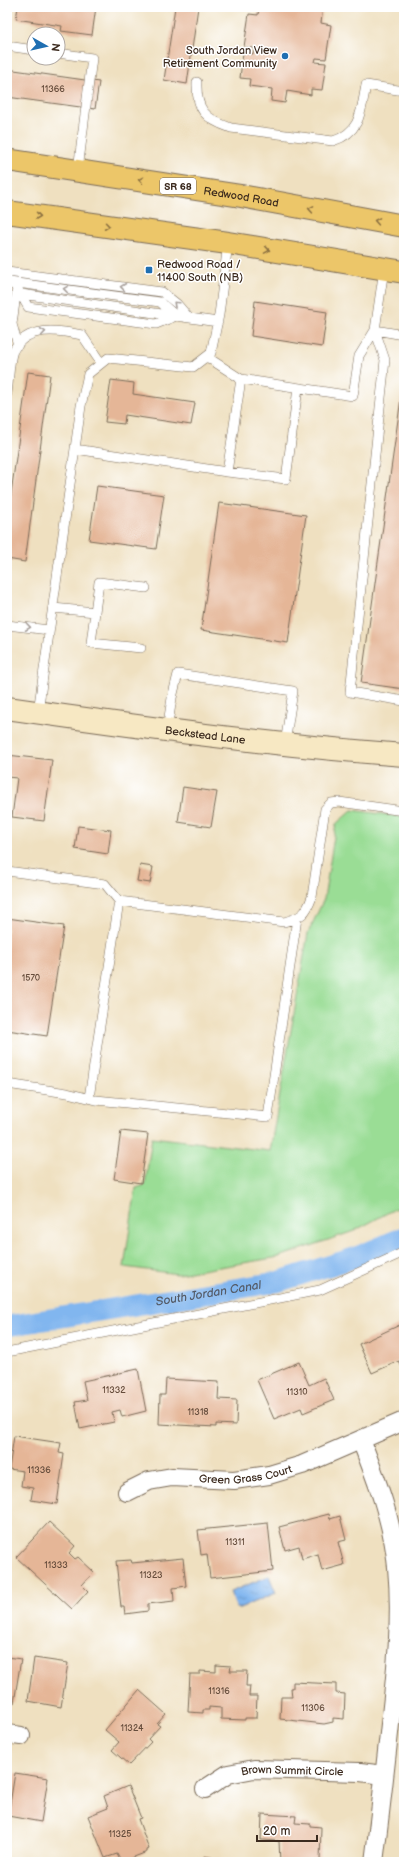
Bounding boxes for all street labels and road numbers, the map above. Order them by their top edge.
road number: SR 68 [160,178,196,194]
street label: Redwood Road [203,184,280,210]
street label: Beckstead Lane [164,724,247,747]
street label: Green Grass Court [199,1462,294,1487]
street label: Brown Summit Circle [240,1763,344,1779]

